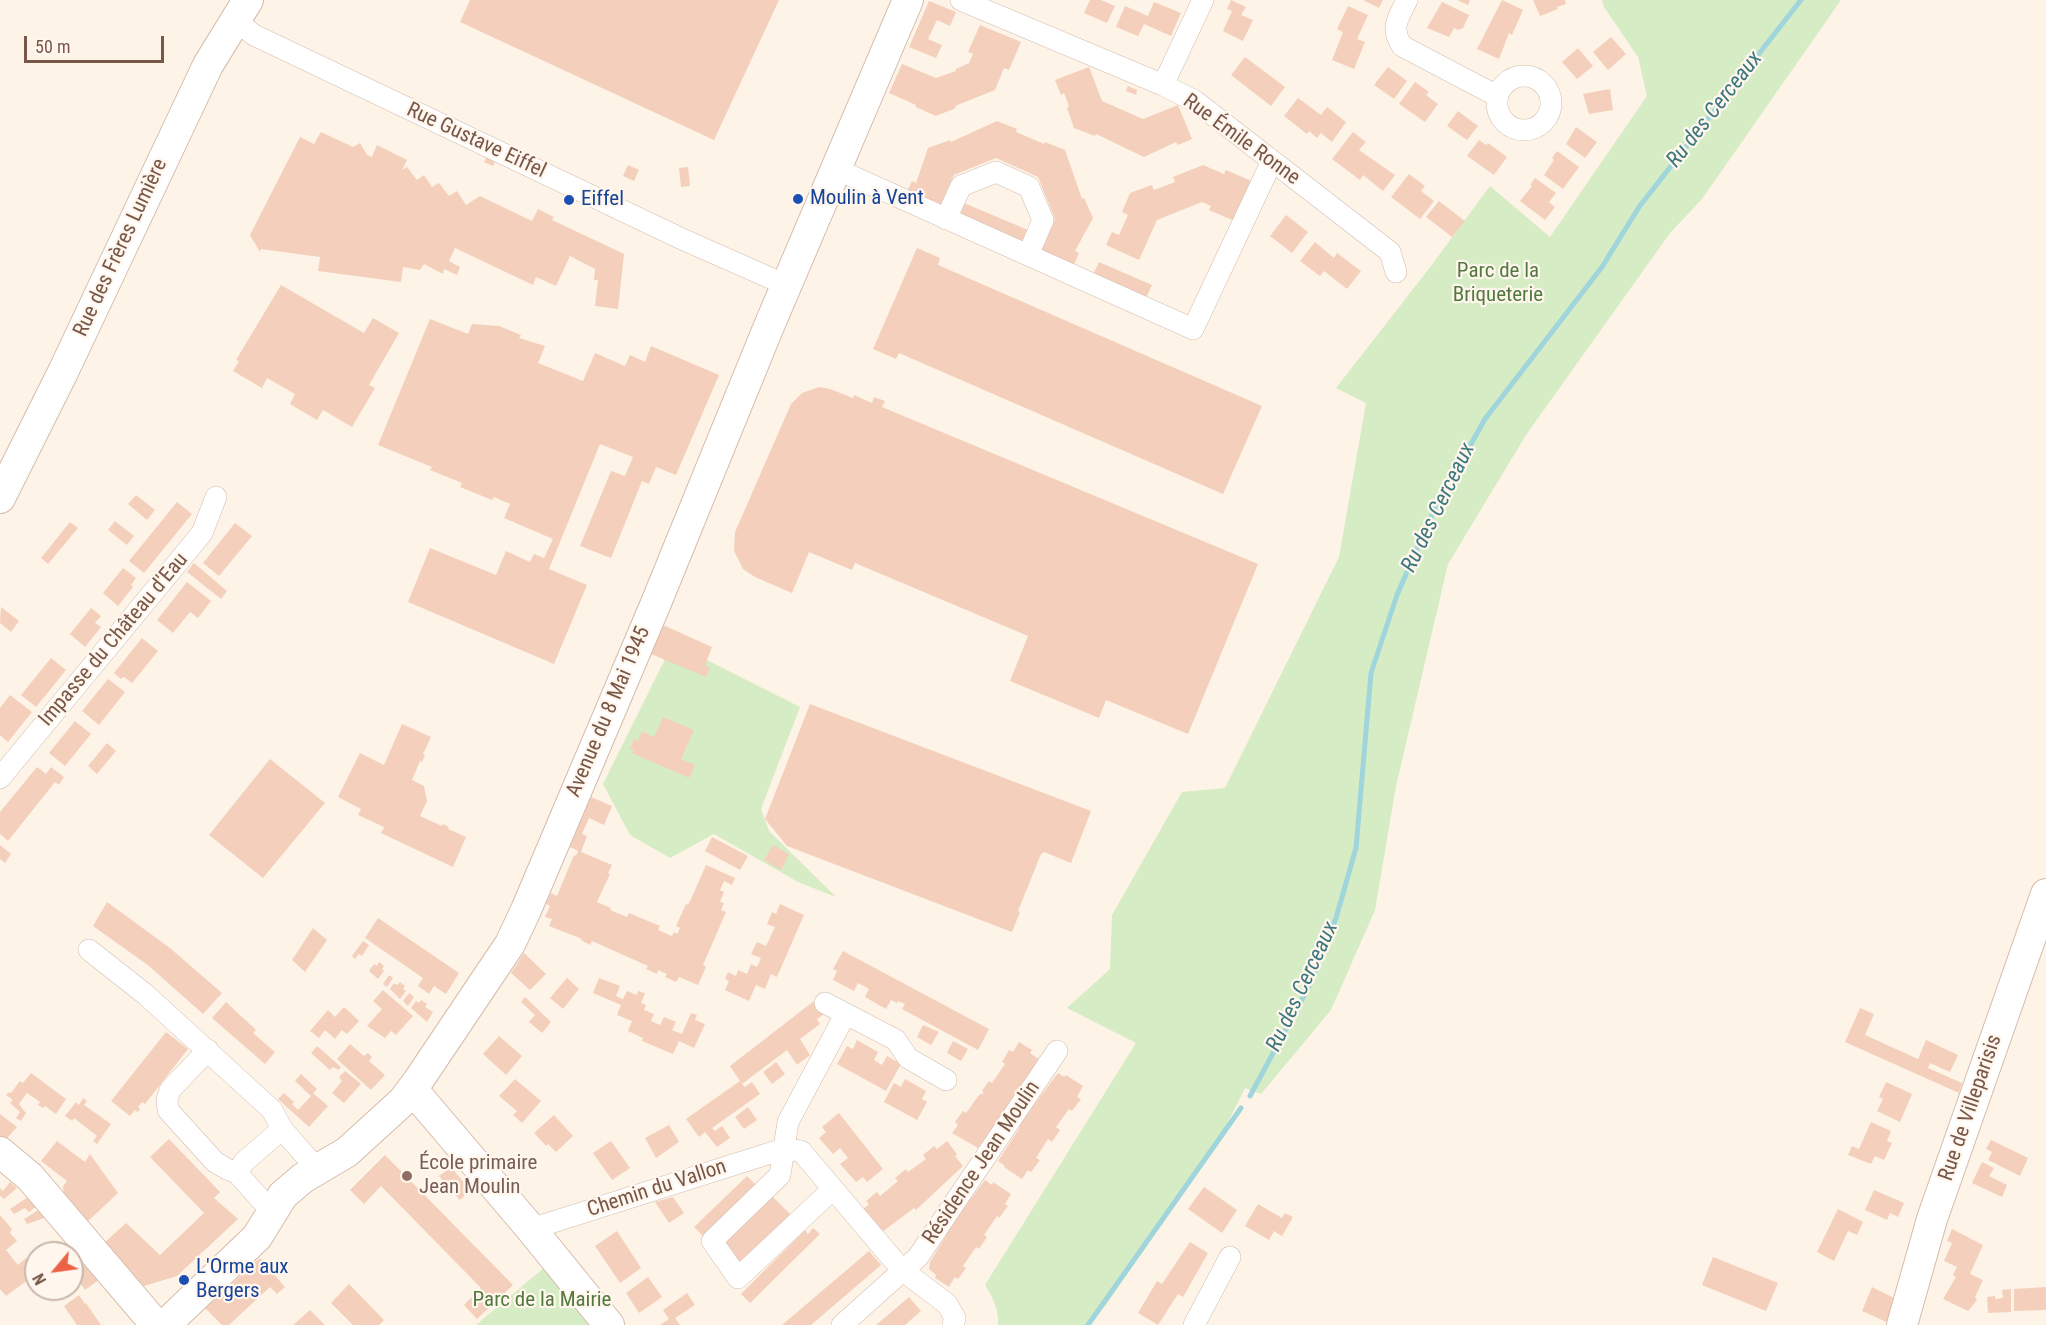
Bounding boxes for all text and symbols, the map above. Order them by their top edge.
scale bar [27,24,166,62]
text: 50 m [35,36,70,57]
water label: Ru des Cerceaux [1661,47,1769,173]
street label: Rue Émile Ronne [1178,89,1304,191]
street label: Rue Gustave Eiffel [402,98,550,184]
street label: Rue des Frères Lumière [69,155,173,341]
place label: Moulin à Vent [810,186,924,212]
place label: Eiffel [581,187,624,213]
marker: Moulin à Vent [791,192,805,206]
marker: Eiffel [562,193,576,207]
park label: Parc de la Briqueterie [1453,259,1543,309]
water label: Ru des Cerceaux [1396,439,1482,577]
street label: Impasse du Château d'Eau [34,548,194,732]
street label: Avenue du 8 Mai 1945 [562,623,656,801]
water label: Ru des Cerceaux [1261,918,1345,1056]
street label: Rue de Villeparisis [1934,1032,2008,1184]
street label: Résidence Jean Moulin [918,1077,1046,1249]
place label: École primaire Jean Moulin [419,1151,537,1201]
street label: Chemin du Vallon [584,1155,730,1223]
marker: École primaire Jean Moulin [400,1169,414,1183]
north arrow [24,1241,84,1301]
place label: L'Orme aux Bergers [196,1255,289,1305]
text: N [29,1270,50,1288]
marker: L'Orme aux Bergers [177,1273,191,1287]
park label: Parc de la Mairie [473,1288,611,1314]

